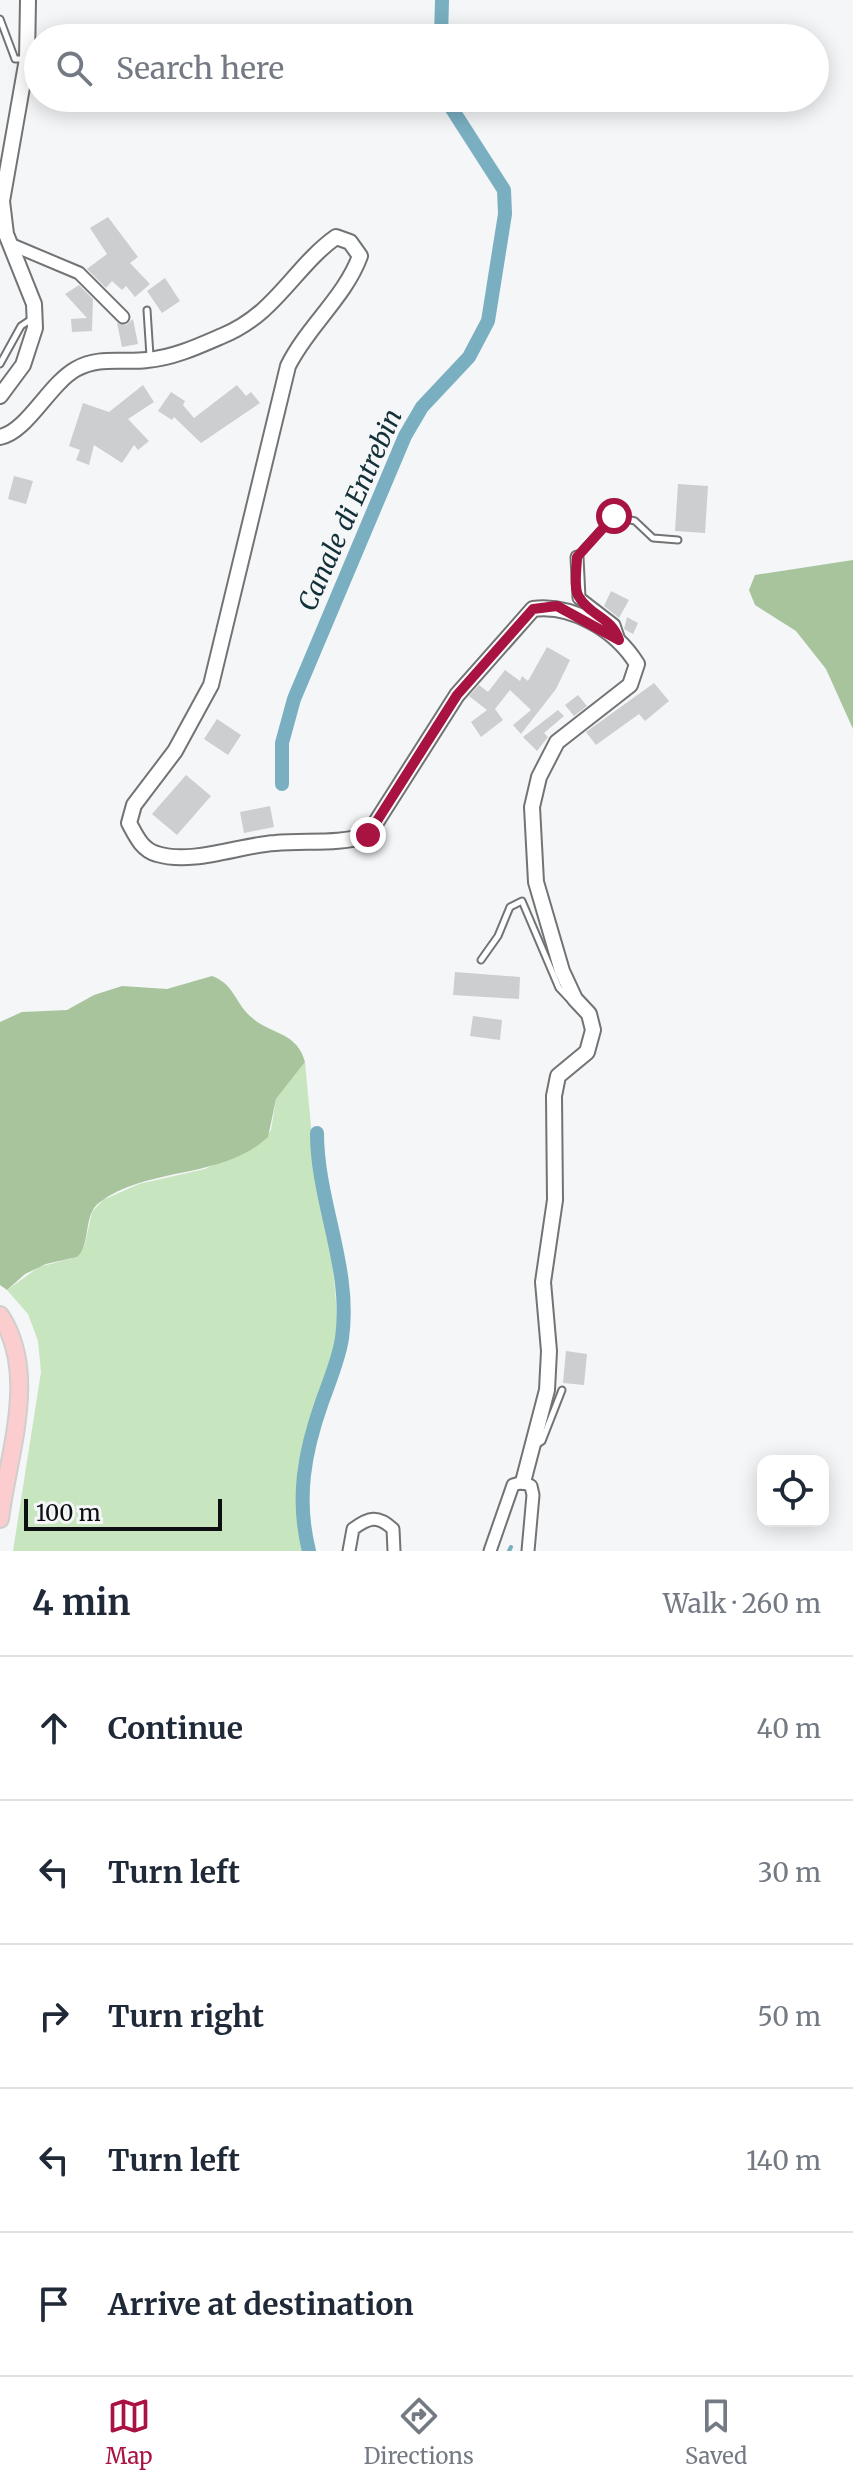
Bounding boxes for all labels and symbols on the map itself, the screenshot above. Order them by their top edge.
water label: Canale di Entrebin [290,404,409,616]
route start [596,498,632,534]
route end [350,817,386,853]
scale bar [24,1495,222,1531]

